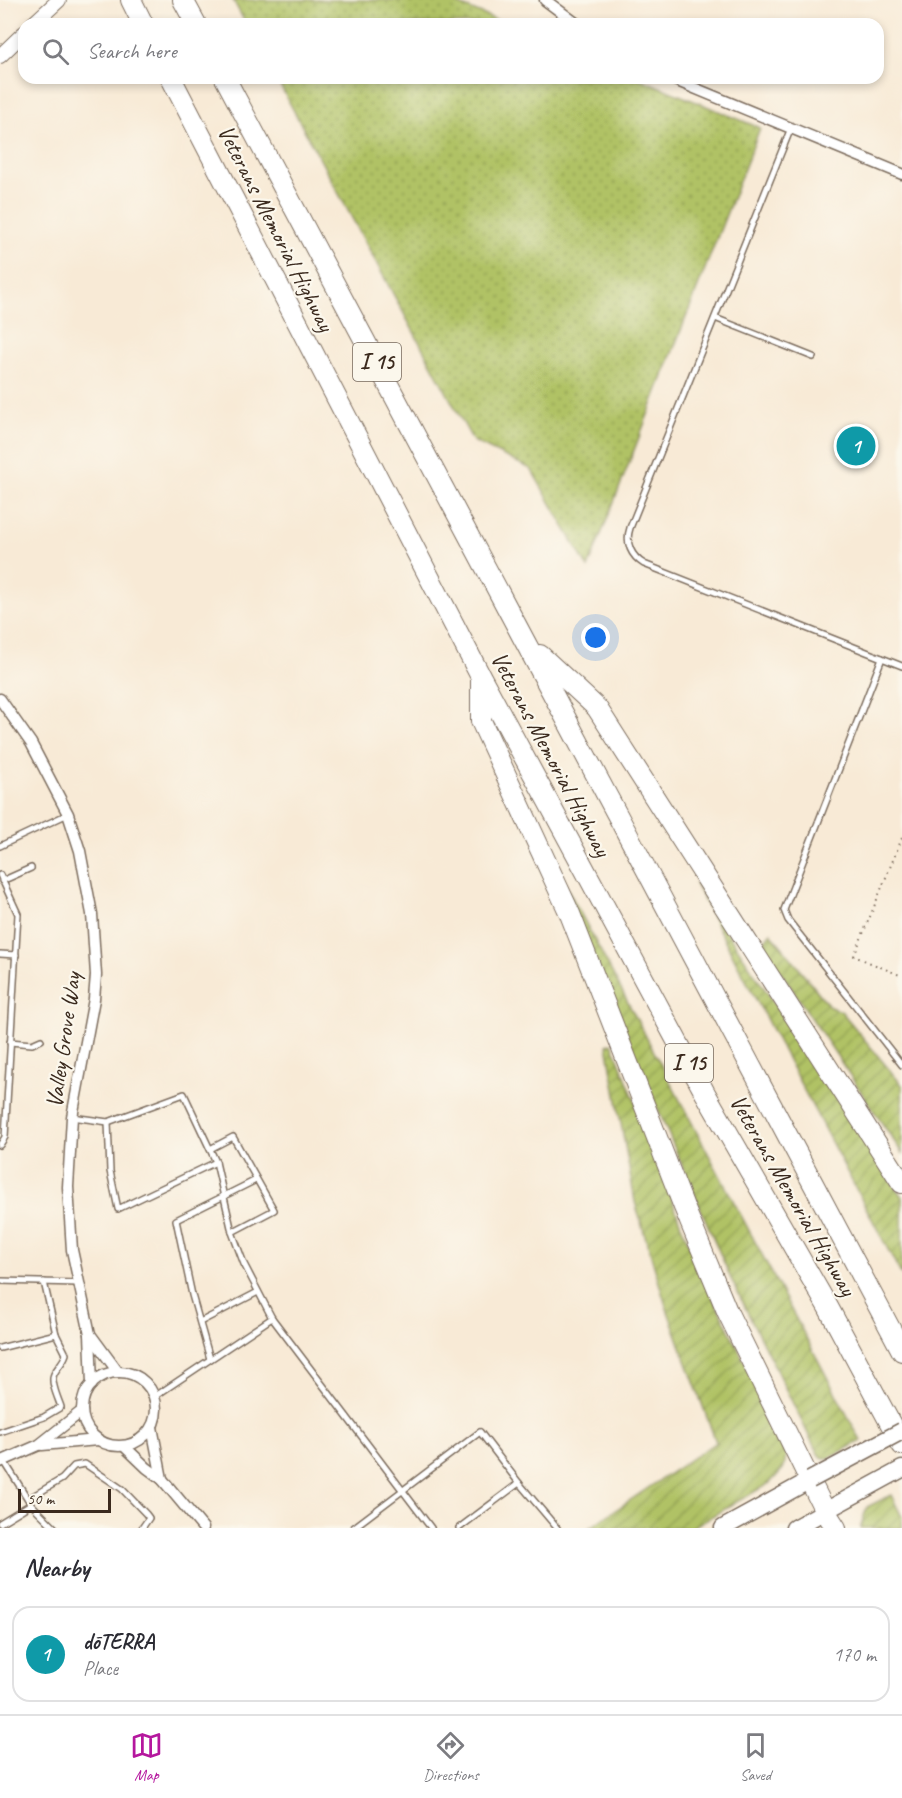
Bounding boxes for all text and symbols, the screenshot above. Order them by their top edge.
search box [18,18,884,84]
icon: search [39,35,72,68]
text: Search here [87,37,177,65]
street label: Veterans Memorial Highway [211,120,342,338]
road number: I 15 [353,343,401,381]
pin: 1 [836,424,876,468]
your location [581,623,610,652]
street label: Veterans Memorial Highway [484,647,618,863]
street label: Valley Grove Way [39,969,88,1110]
road number: I 15 [665,1044,713,1082]
street label: Veterans Memorial Highway [723,1089,864,1303]
scale bar [18,1486,111,1514]
text: 50 m [27,1489,54,1509]
text: Nearby [24,1551,89,1584]
text: dōTERRA [83,1628,154,1656]
text: 1 [41,1642,50,1667]
text: 170 m [833,1642,876,1667]
text: Place [83,1656,118,1681]
tab: Map [130,1729,163,1785]
tab: Directions [423,1729,479,1785]
tab: Saved [739,1729,772,1785]

